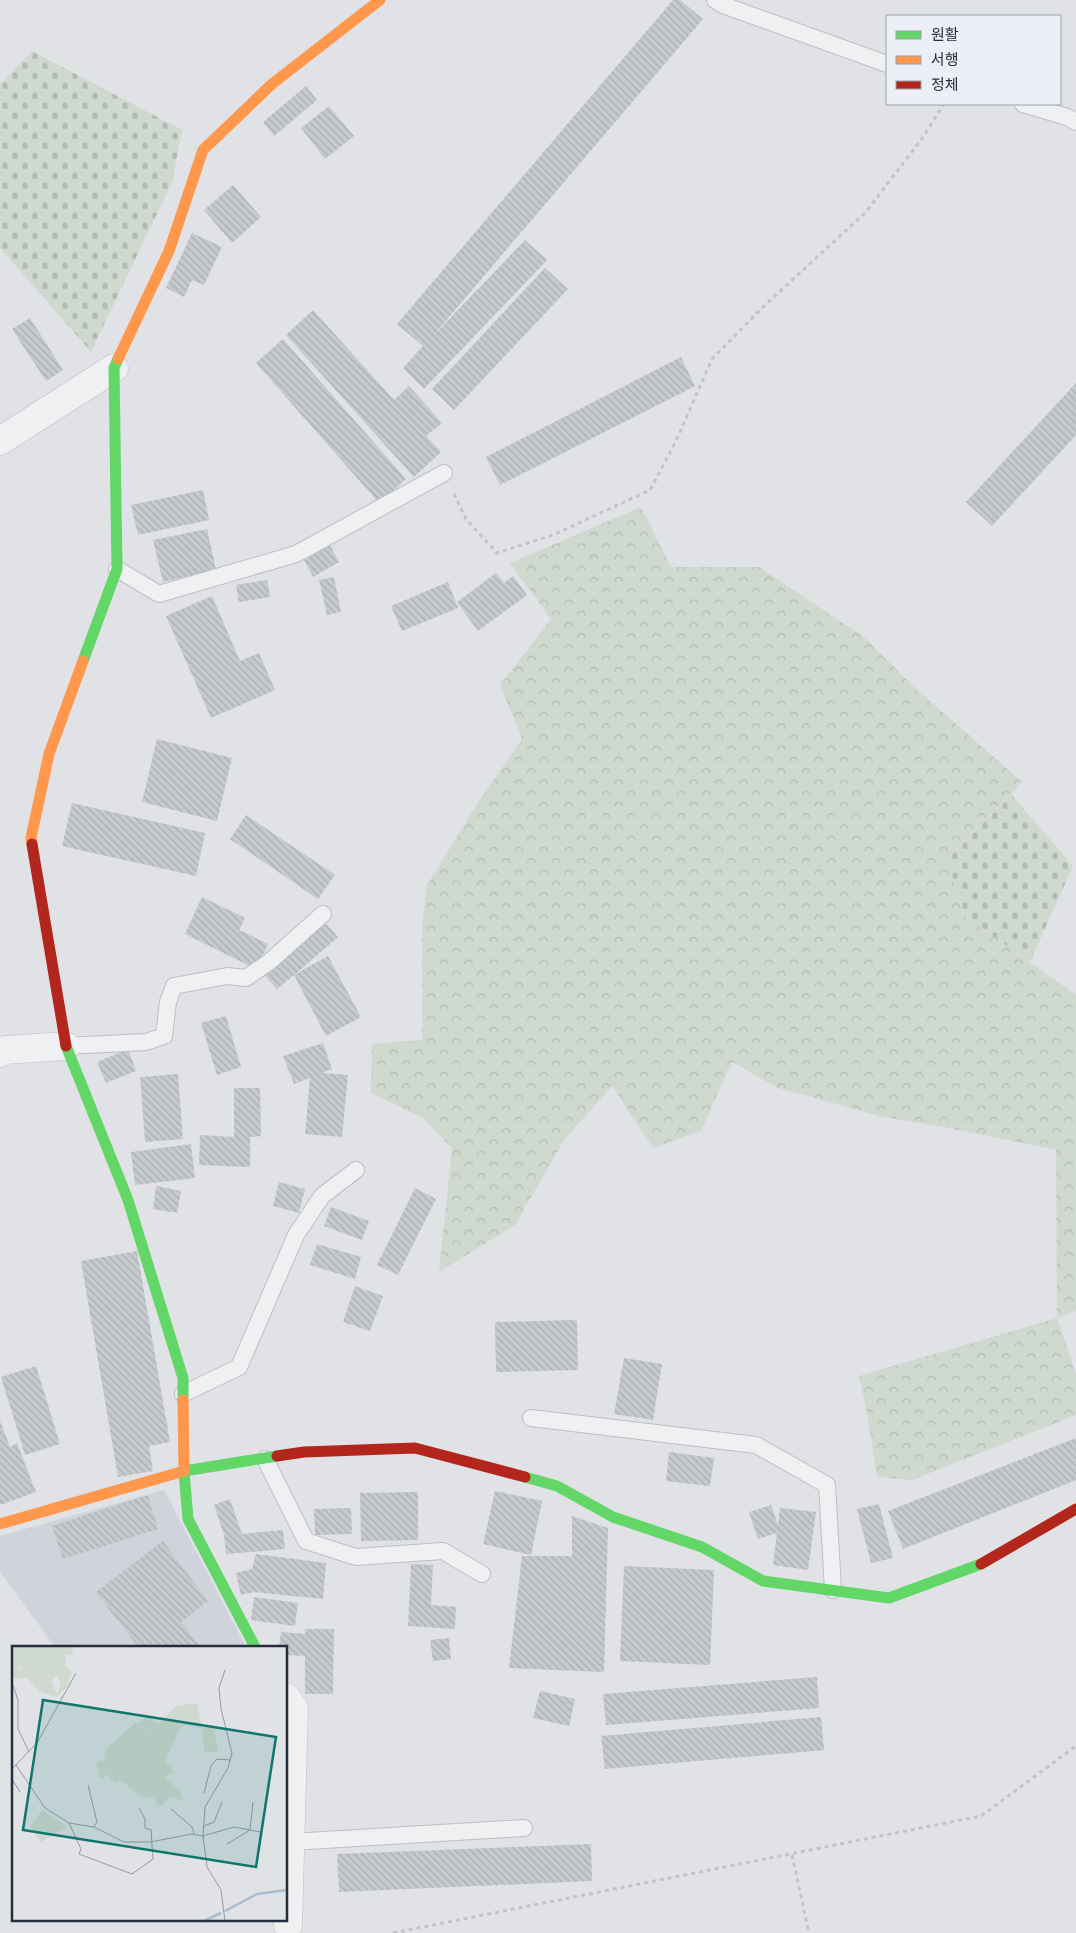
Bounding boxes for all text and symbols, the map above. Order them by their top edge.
legend [886,15,1061,105]
text: 원활 [931,25,959,46]
text: 서행 [931,50,959,71]
text: 정체 [931,75,959,96]
inset map [12,1646,288,1920]

